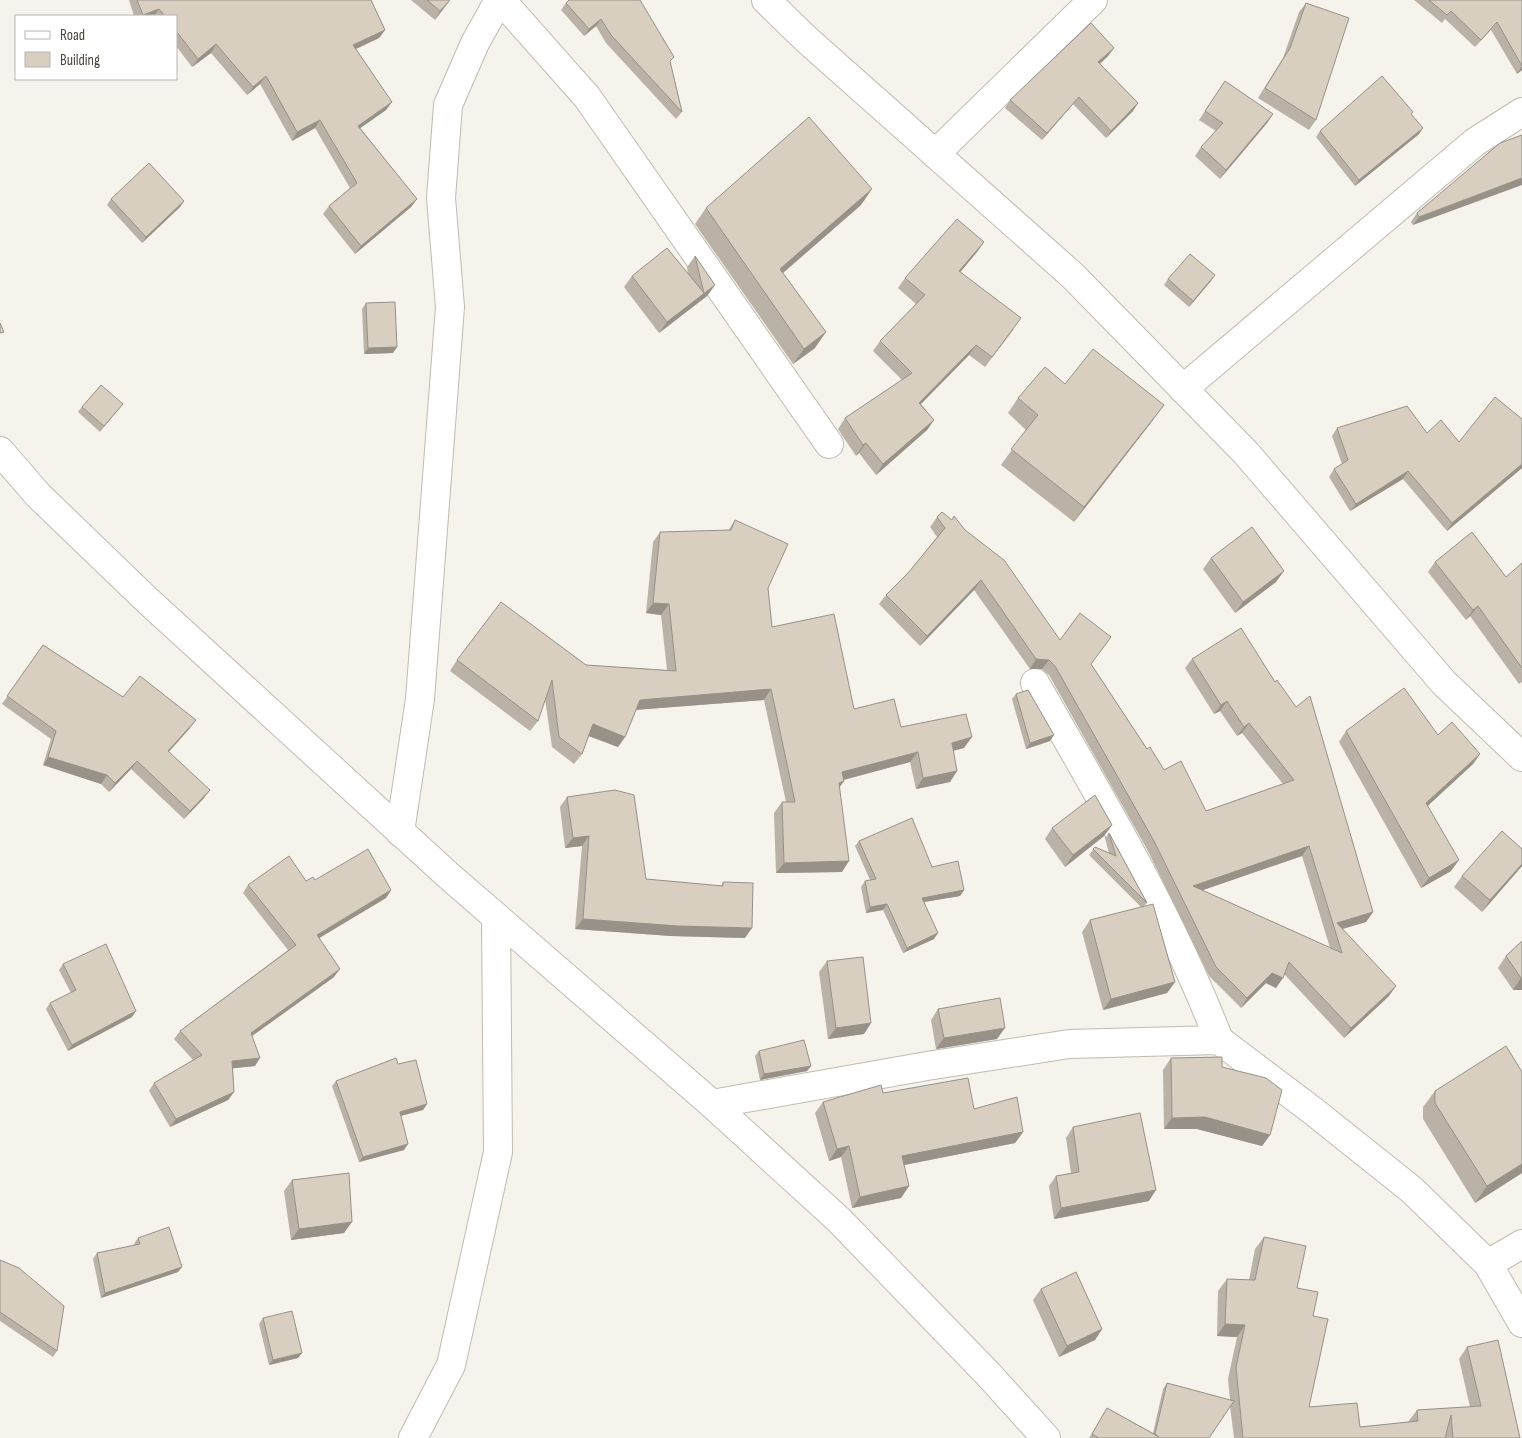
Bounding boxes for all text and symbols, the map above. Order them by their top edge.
legend [15,15,178,80]
text: Road [60,26,85,45]
text: Building [60,51,100,70]

